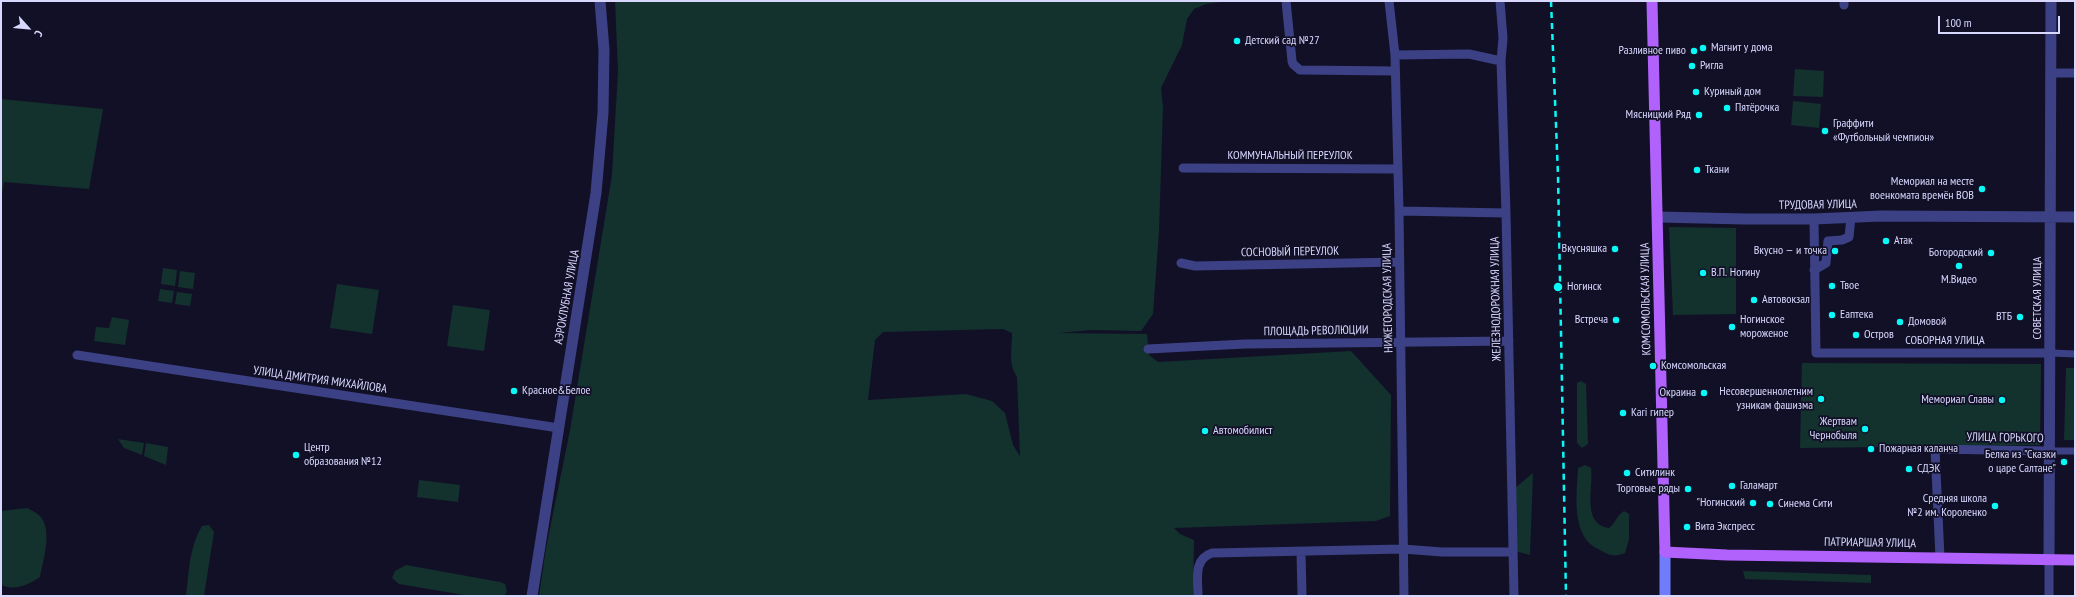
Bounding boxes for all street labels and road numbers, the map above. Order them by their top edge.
street label: КОММУНАЛЬНЫЙ ПЕРЕУЛОК [1227,149,1353,163]
street label: ТРУДОВАЯ УЛИЦА [1779,197,1857,213]
street label: ЖЕЛЕЗНОДОРОЖНАЯ УЛИЦА [1488,237,1504,361]
street label: НИЖЕГОРОДСКАЯ УЛИЦА [1380,243,1396,353]
street label: КОМСОМОЛЬСКАЯ УЛИЦА [1638,243,1654,355]
street label: СОСНОВЫЙ ПЕРЕУЛОК [1241,244,1339,260]
street label: АЭРОКЛУБНАЯ УЛИЦА [552,249,582,345]
street label: СОВЕТСКАЯ УЛИЦА [2031,257,2045,339]
street label: ПЛОЩАДЬ РЕВОЛЮЦИИ [1263,323,1369,339]
street label: СОБОРНАЯ УЛИЦА [1905,334,1985,348]
street label: УЛИЦА ДМИТРИЯ МИХАЙЛОВА [252,363,388,397]
street label: УЛИЦА ГОРЬКОГО [1966,430,2044,446]
street label: ПАТРИАРШАЯ УЛИЦА [1824,535,1916,551]

